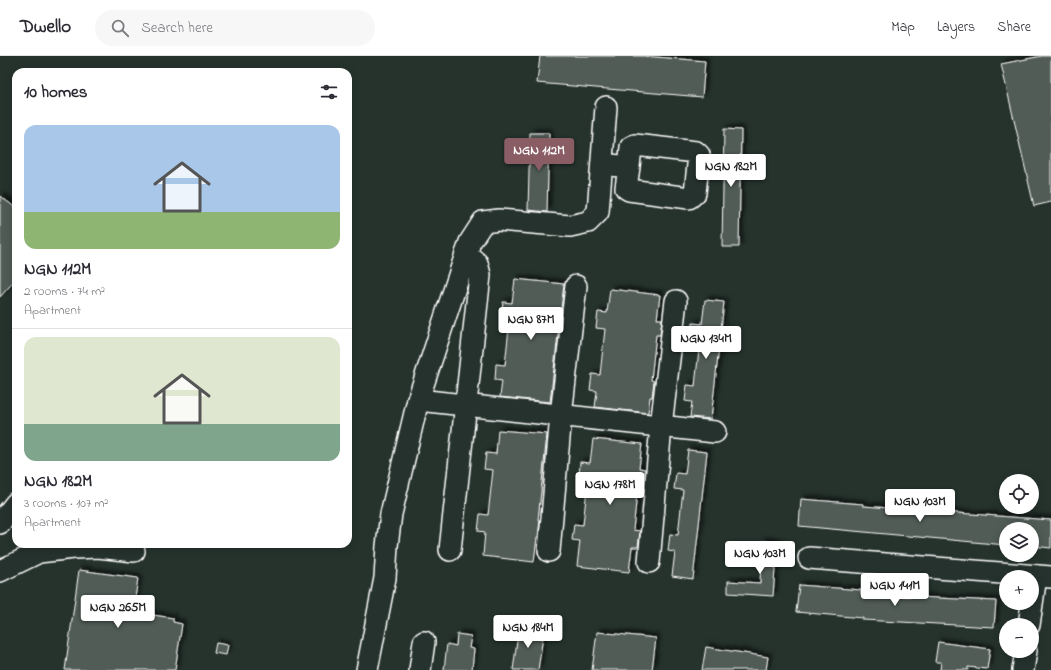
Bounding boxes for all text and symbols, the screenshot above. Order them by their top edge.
search box [95,10,375,46]
text: Dwello [20,14,71,41]
icon: search [109,17,131,39]
text: Search here [141,17,213,39]
text: Map [891,17,915,38]
text: Layers [937,17,975,38]
text: Share [997,17,1031,38]
text: 10 homes [24,80,87,105]
icon: filters [318,81,340,103]
pin: NGN 112M [498,138,580,172]
text: NGN 112M [513,141,565,160]
icon: home [146,151,218,223]
pin: NGN 182M [690,154,772,188]
text: NGN 182M [705,157,757,176]
text: NGN 112M [24,257,91,282]
text: 2 rooms · 74 m² [24,282,105,301]
text: Apartment [24,301,81,320]
pin: NGN 87M [494,307,568,341]
text: NGN 87M [507,310,555,329]
pin: NGN 134M [665,326,747,360]
text: NGN 134M [680,329,732,348]
icon: home [146,363,218,435]
text: NGN 182M [24,469,92,494]
pin: NGN 178M [569,472,651,506]
map controls [999,474,1039,658]
button: locate [999,474,1039,514]
text: NGN 178M [584,475,636,494]
pin: NGN 103M [879,489,961,523]
text: NGN 103M [894,492,946,511]
text: 3 rooms · 107 m² [24,494,108,513]
text: Apartment [24,513,81,532]
button: layers [999,522,1039,562]
pin: NGN 103M [719,541,801,575]
text: NGN 103M [734,544,786,563]
button: + [999,570,1039,610]
pin: NGN 141M [854,573,936,607]
text: NGN 141M [870,576,920,595]
pin: NGN 265M [77,595,159,629]
text: NGN 265M [90,598,146,617]
pin: NGN 184M [487,615,569,649]
text: NGN 184M [502,618,554,637]
button: − [999,618,1039,658]

